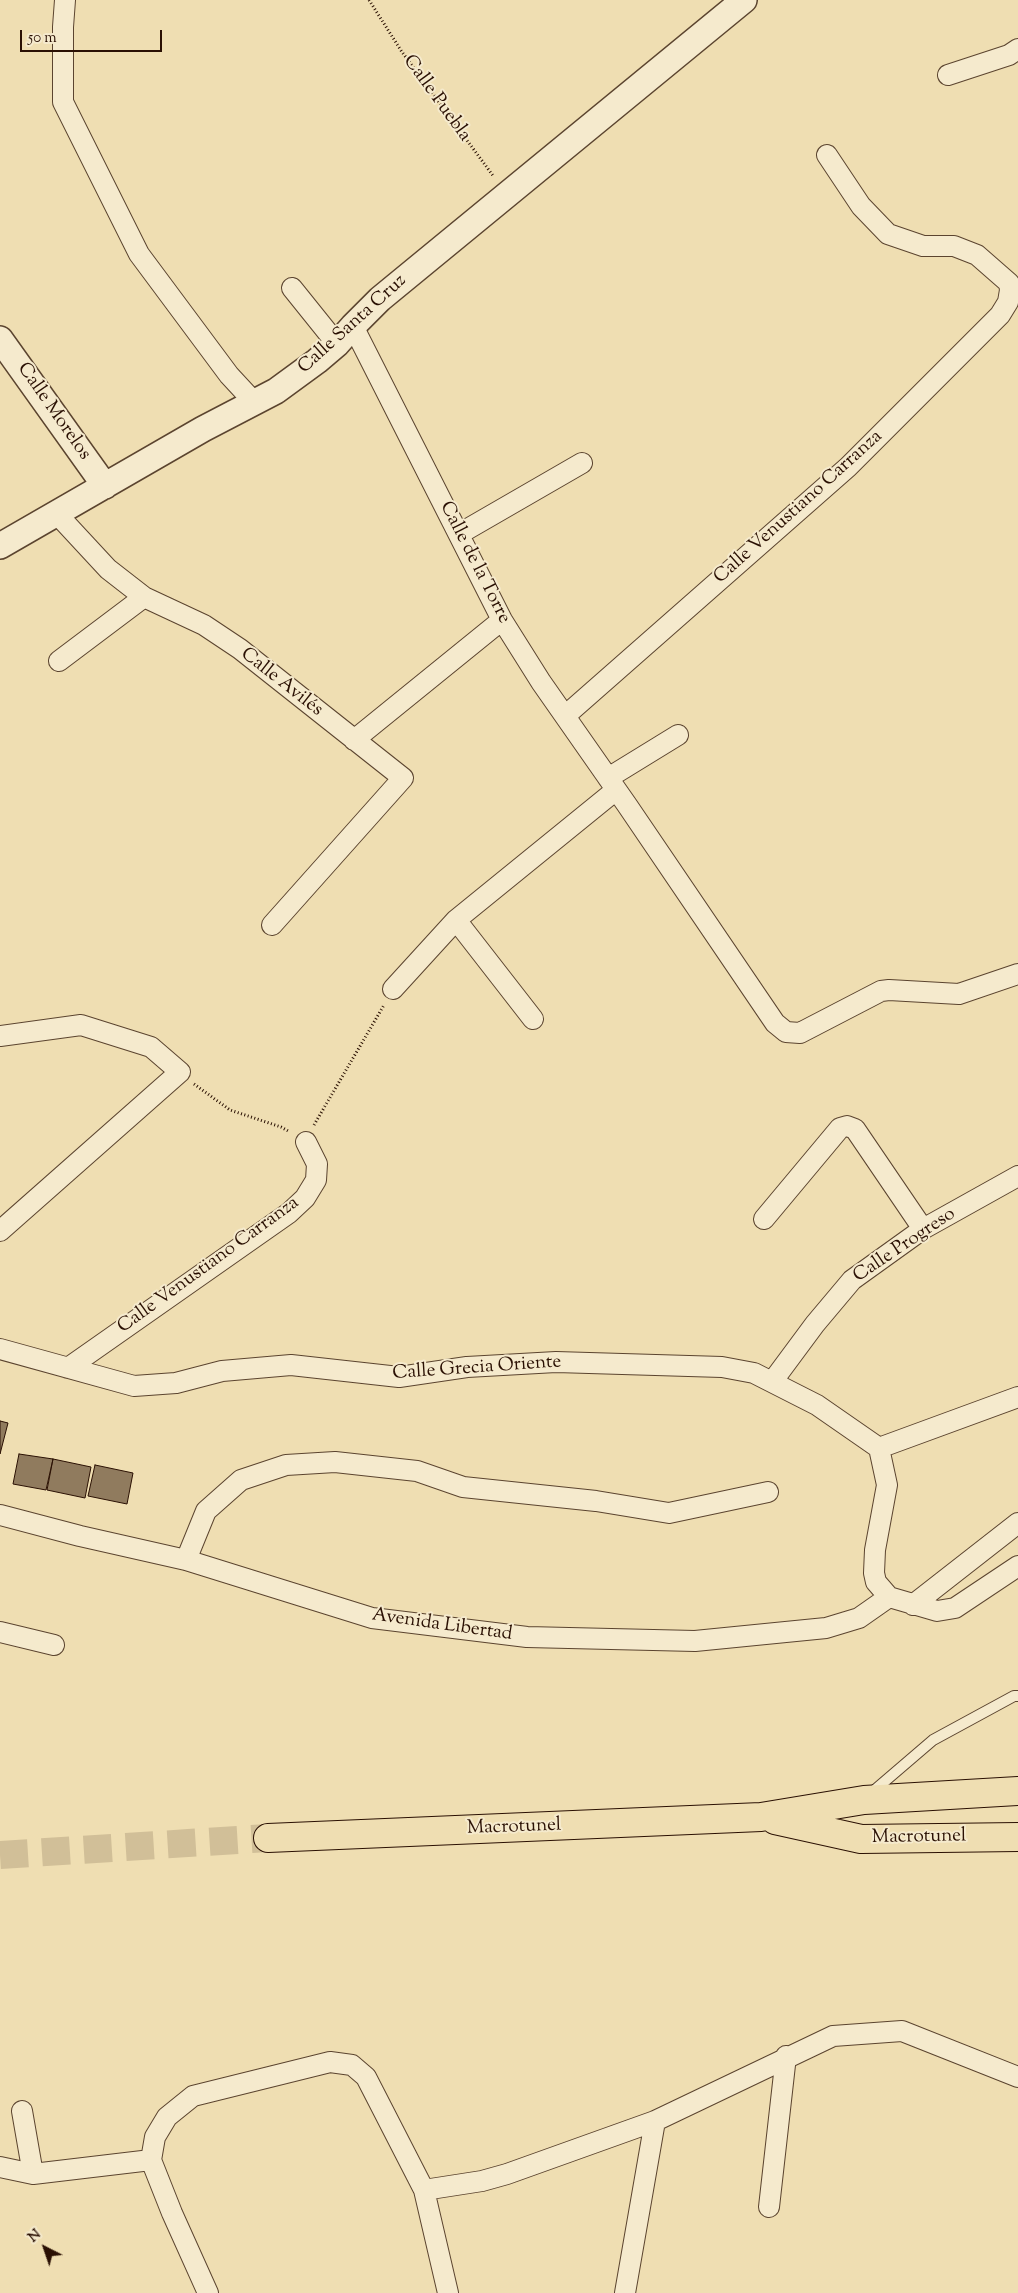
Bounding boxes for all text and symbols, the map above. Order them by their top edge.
scale bar [22,20,165,52]
text: 50 m [28,28,57,49]
street label: Calle Puebla [397,51,475,147]
street label: Calle Santa Cruz [294,270,412,380]
street label: Calle Morelos [11,359,95,465]
street label: Calle Venustiano Carranza [710,426,888,590]
street label: Calle de la Torre [433,498,515,628]
street label: Calle Avilés [235,644,327,722]
street label: Calle Venustiano Carranza [114,1192,304,1340]
street label: Calle Progreso [850,1204,960,1288]
street label: Calle Grecia Oriente [392,1352,562,1386]
street label: Avenida Libertad [370,1605,514,1647]
street label: Macrotunel [466,1815,562,1841]
street label: Macrotunel [872,1826,966,1850]
north arrow [20,2223,70,2273]
text: N [24,2225,46,2248]

